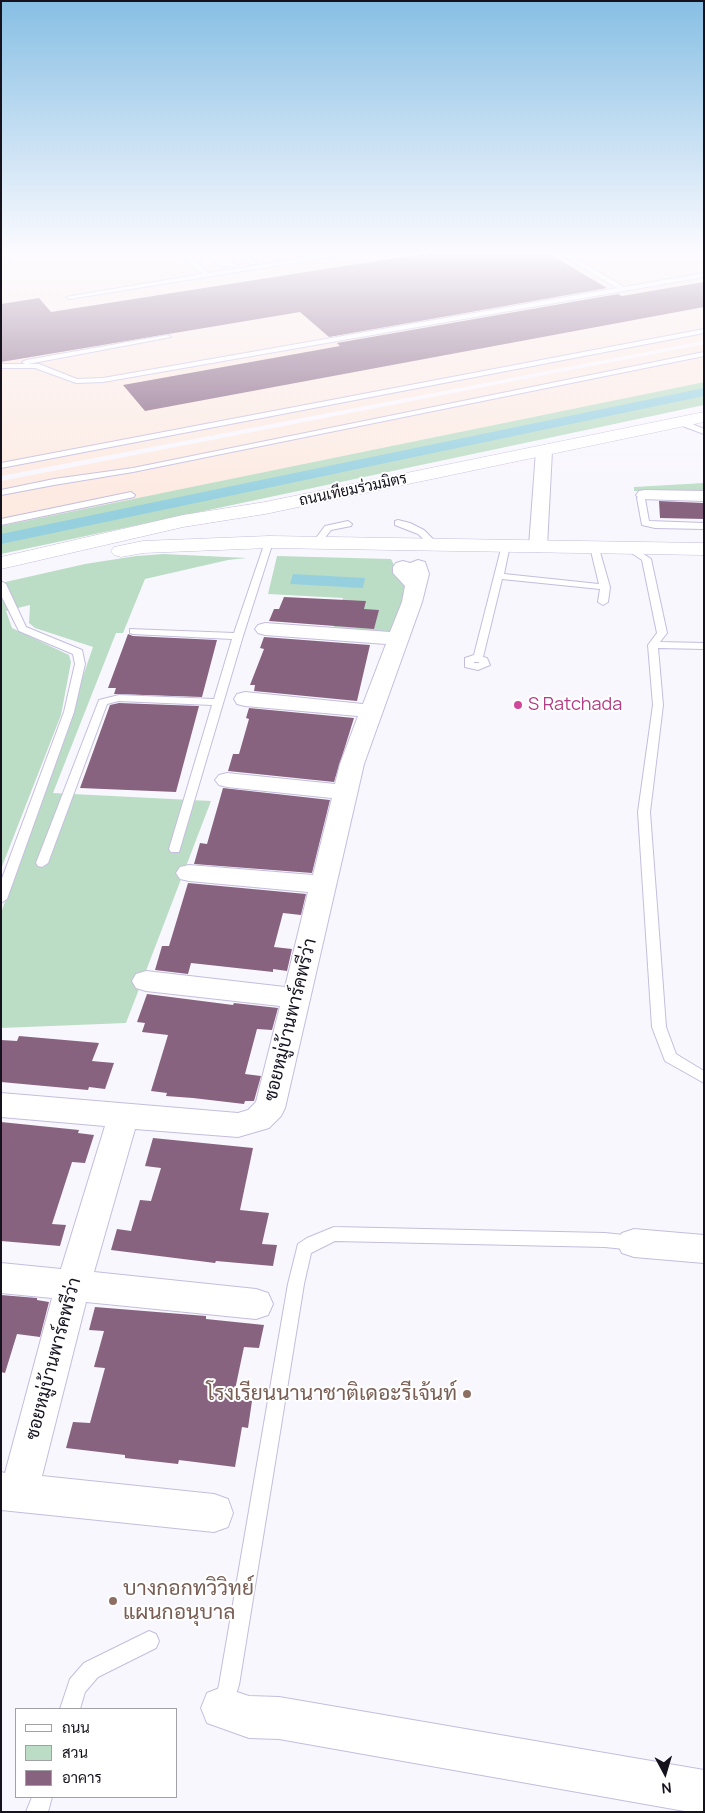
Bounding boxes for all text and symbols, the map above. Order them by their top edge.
street label: ถนนเทียมร่วมมิตร [297,470,409,510]
place label: S Ratchada [528,694,622,716]
marker: S Ratchada [512,699,524,711]
street label: ซอยหมู่บ้านพาร์คพรีว่า [260,936,322,1104]
street label: ซอยหมู่บ้านพาร์คพรีว่า [22,1275,86,1443]
place label: โรงเรียนนานาชาติเดอะรีเจ้นท์ [206,1381,457,1407]
marker: โรงเรียนนานาชาติเดอะรีเจ้นท์ [461,1388,473,1400]
place label: บางกอกทวิวิทย์ แผนกอนุบาล [123,1576,254,1626]
marker: บางกอกทวิวิทย์ แผนกอนุบาล [107,1595,119,1607]
legend [15,1708,178,1798]
text: ถนน [62,1717,90,1738]
text: สวน [62,1742,88,1763]
north arrow [640,1748,690,1798]
text: อาคาร [62,1767,102,1788]
text: N [661,1778,673,1798]

